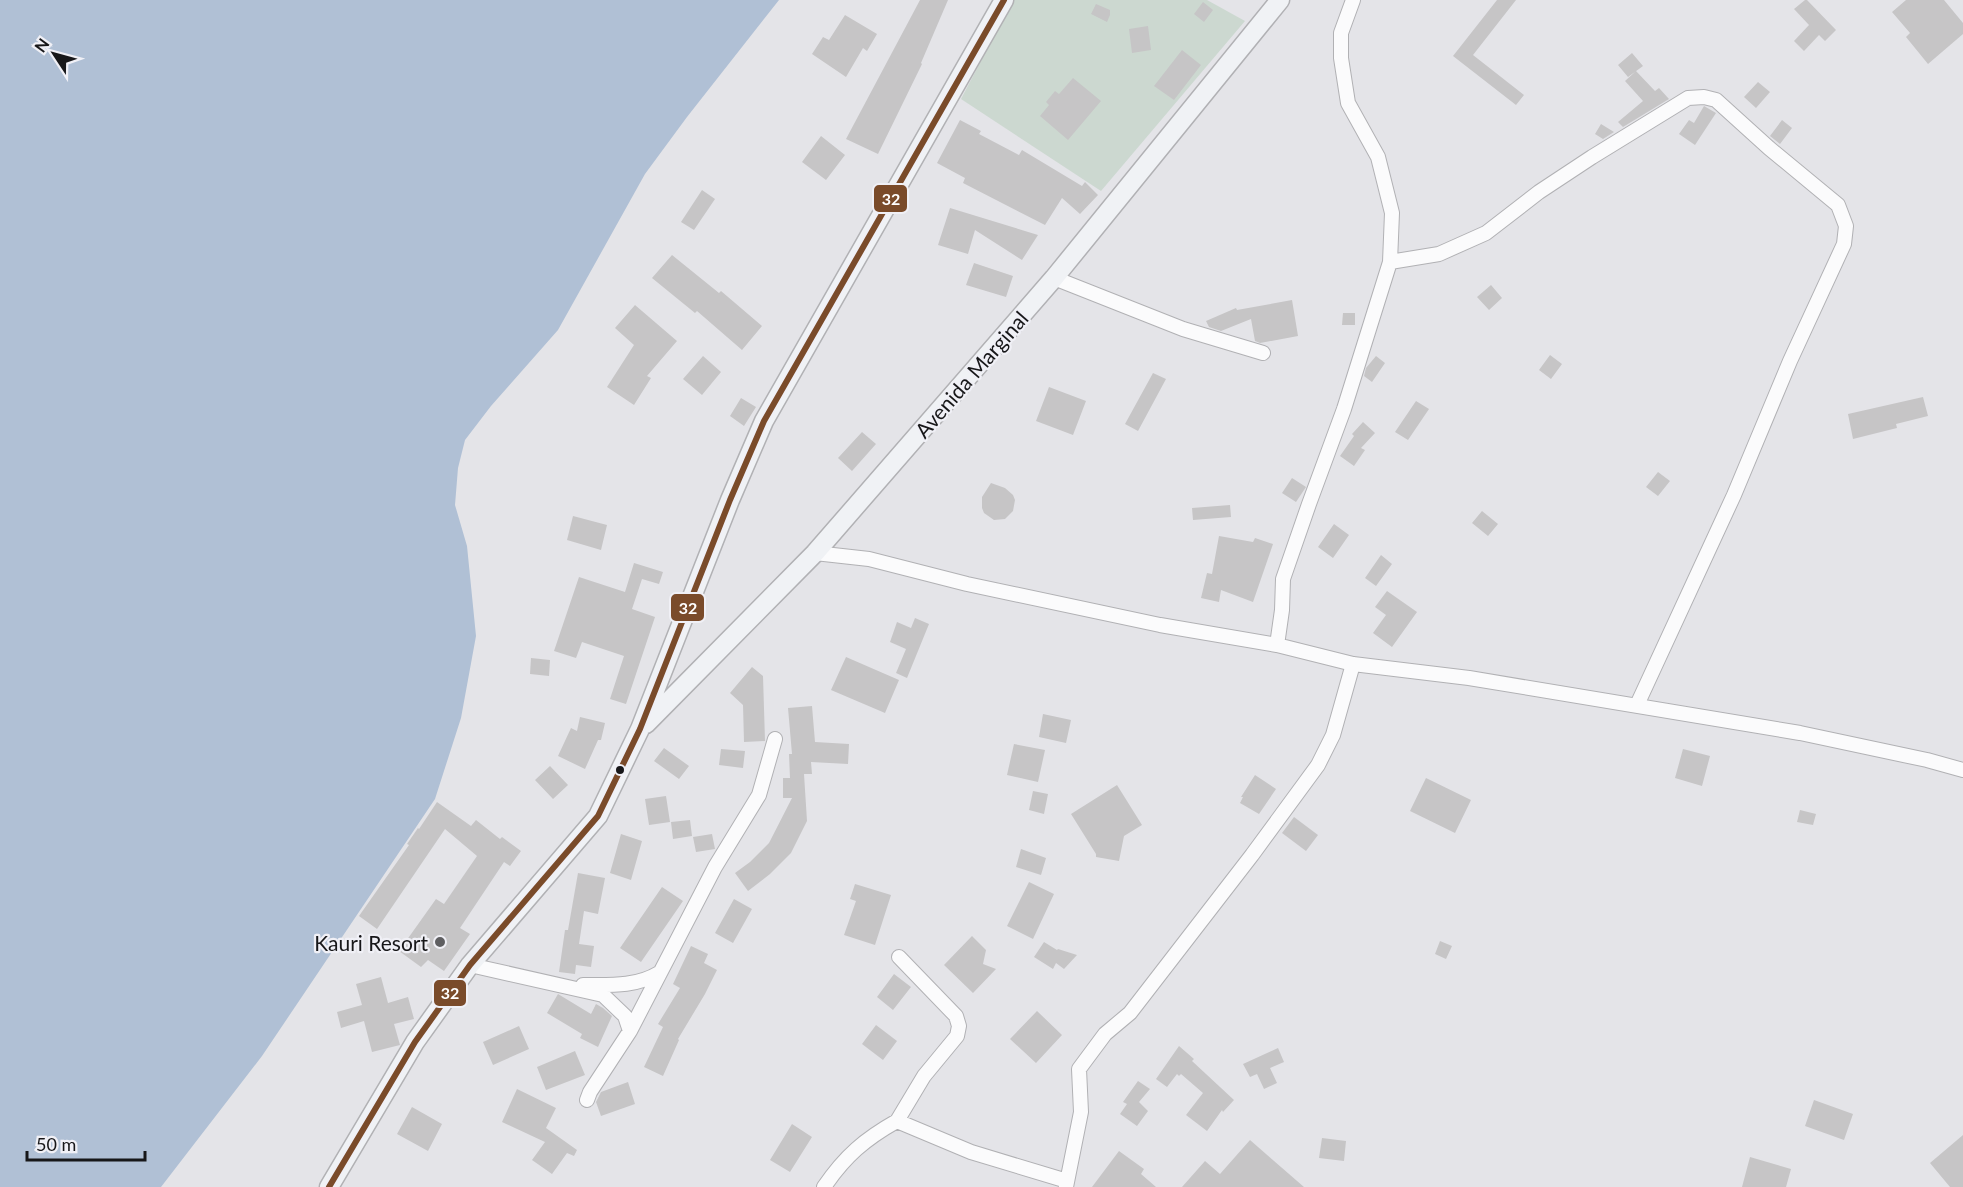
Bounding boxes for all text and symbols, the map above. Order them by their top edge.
north arrow [24,24,84,84]
text: N [30,34,53,55]
line badge: 32 [873,184,908,213]
text: 32 [882,189,900,208]
street label: Avenida Marginal [909,306,1033,442]
line badge: 32 [670,593,705,622]
text: 32 [679,598,697,617]
unlabelled marker [614,764,626,776]
place label: Kauri Resort [314,930,428,955]
marker: Kauri Resort [433,935,447,949]
line badge: 32 [433,979,467,1007]
text: 32 [441,983,459,1002]
scale bar [27,1124,146,1162]
text: 50 m [36,1133,76,1155]

